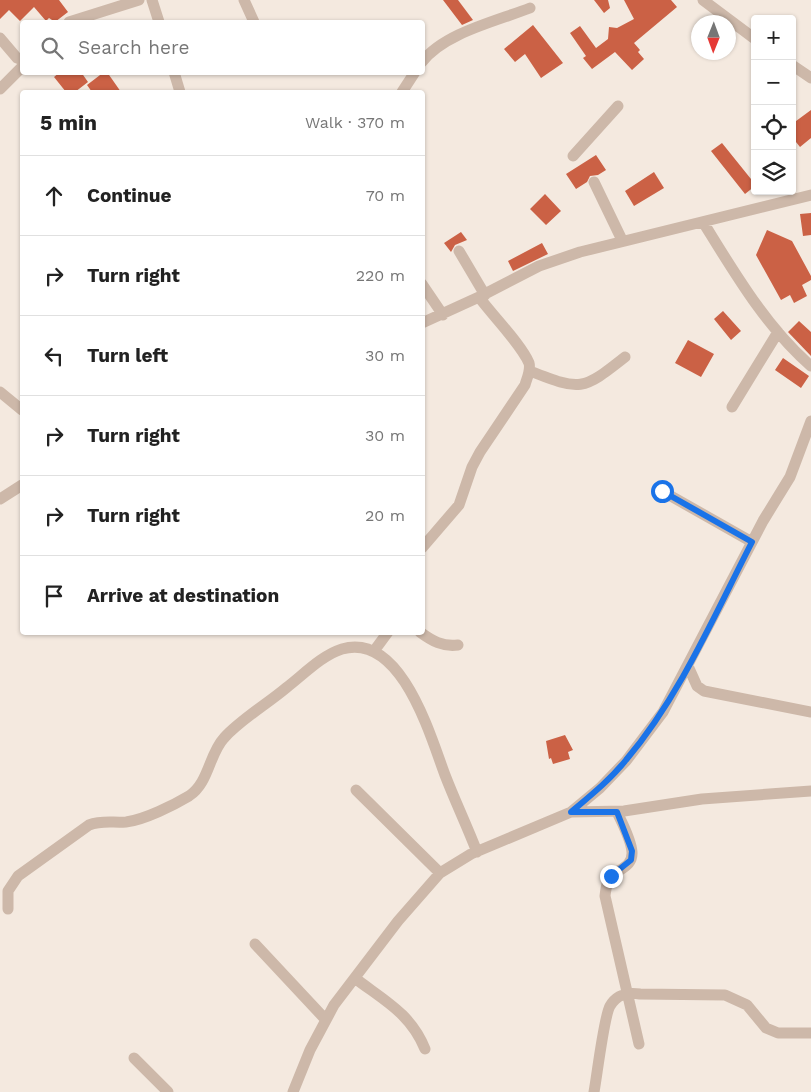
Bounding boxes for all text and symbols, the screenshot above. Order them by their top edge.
north arrow [691,15,736,60]
map controls [751,15,796,195]
button: + [751,15,796,60]
search box [20,20,425,75]
icon: search [38,34,66,62]
text: Search here [78,36,189,59]
button: − [751,60,796,105]
button: locate [751,105,796,150]
text: 5 min [40,110,97,135]
text: Walk · 370 m [305,113,405,132]
button: layers [751,150,796,195]
icon: ahead [40,182,68,210]
text: Continue [87,184,171,207]
text: 70 m [366,186,405,205]
icon: right [40,262,68,290]
text: Turn right [87,264,180,287]
text: 220 m [356,266,405,285]
icon: left [40,342,68,370]
text: Turn left [87,344,168,367]
text: 30 m [365,346,405,365]
icon: right [40,422,68,450]
text: Turn right [87,424,180,447]
text: 30 m [365,426,405,445]
route start [651,480,674,503]
icon: right [40,502,68,530]
text: Turn right [87,504,180,527]
text: 20 m [365,506,405,525]
icon: arrive [40,582,68,610]
text: Arrive at destination [87,584,279,607]
route end [600,865,623,888]

